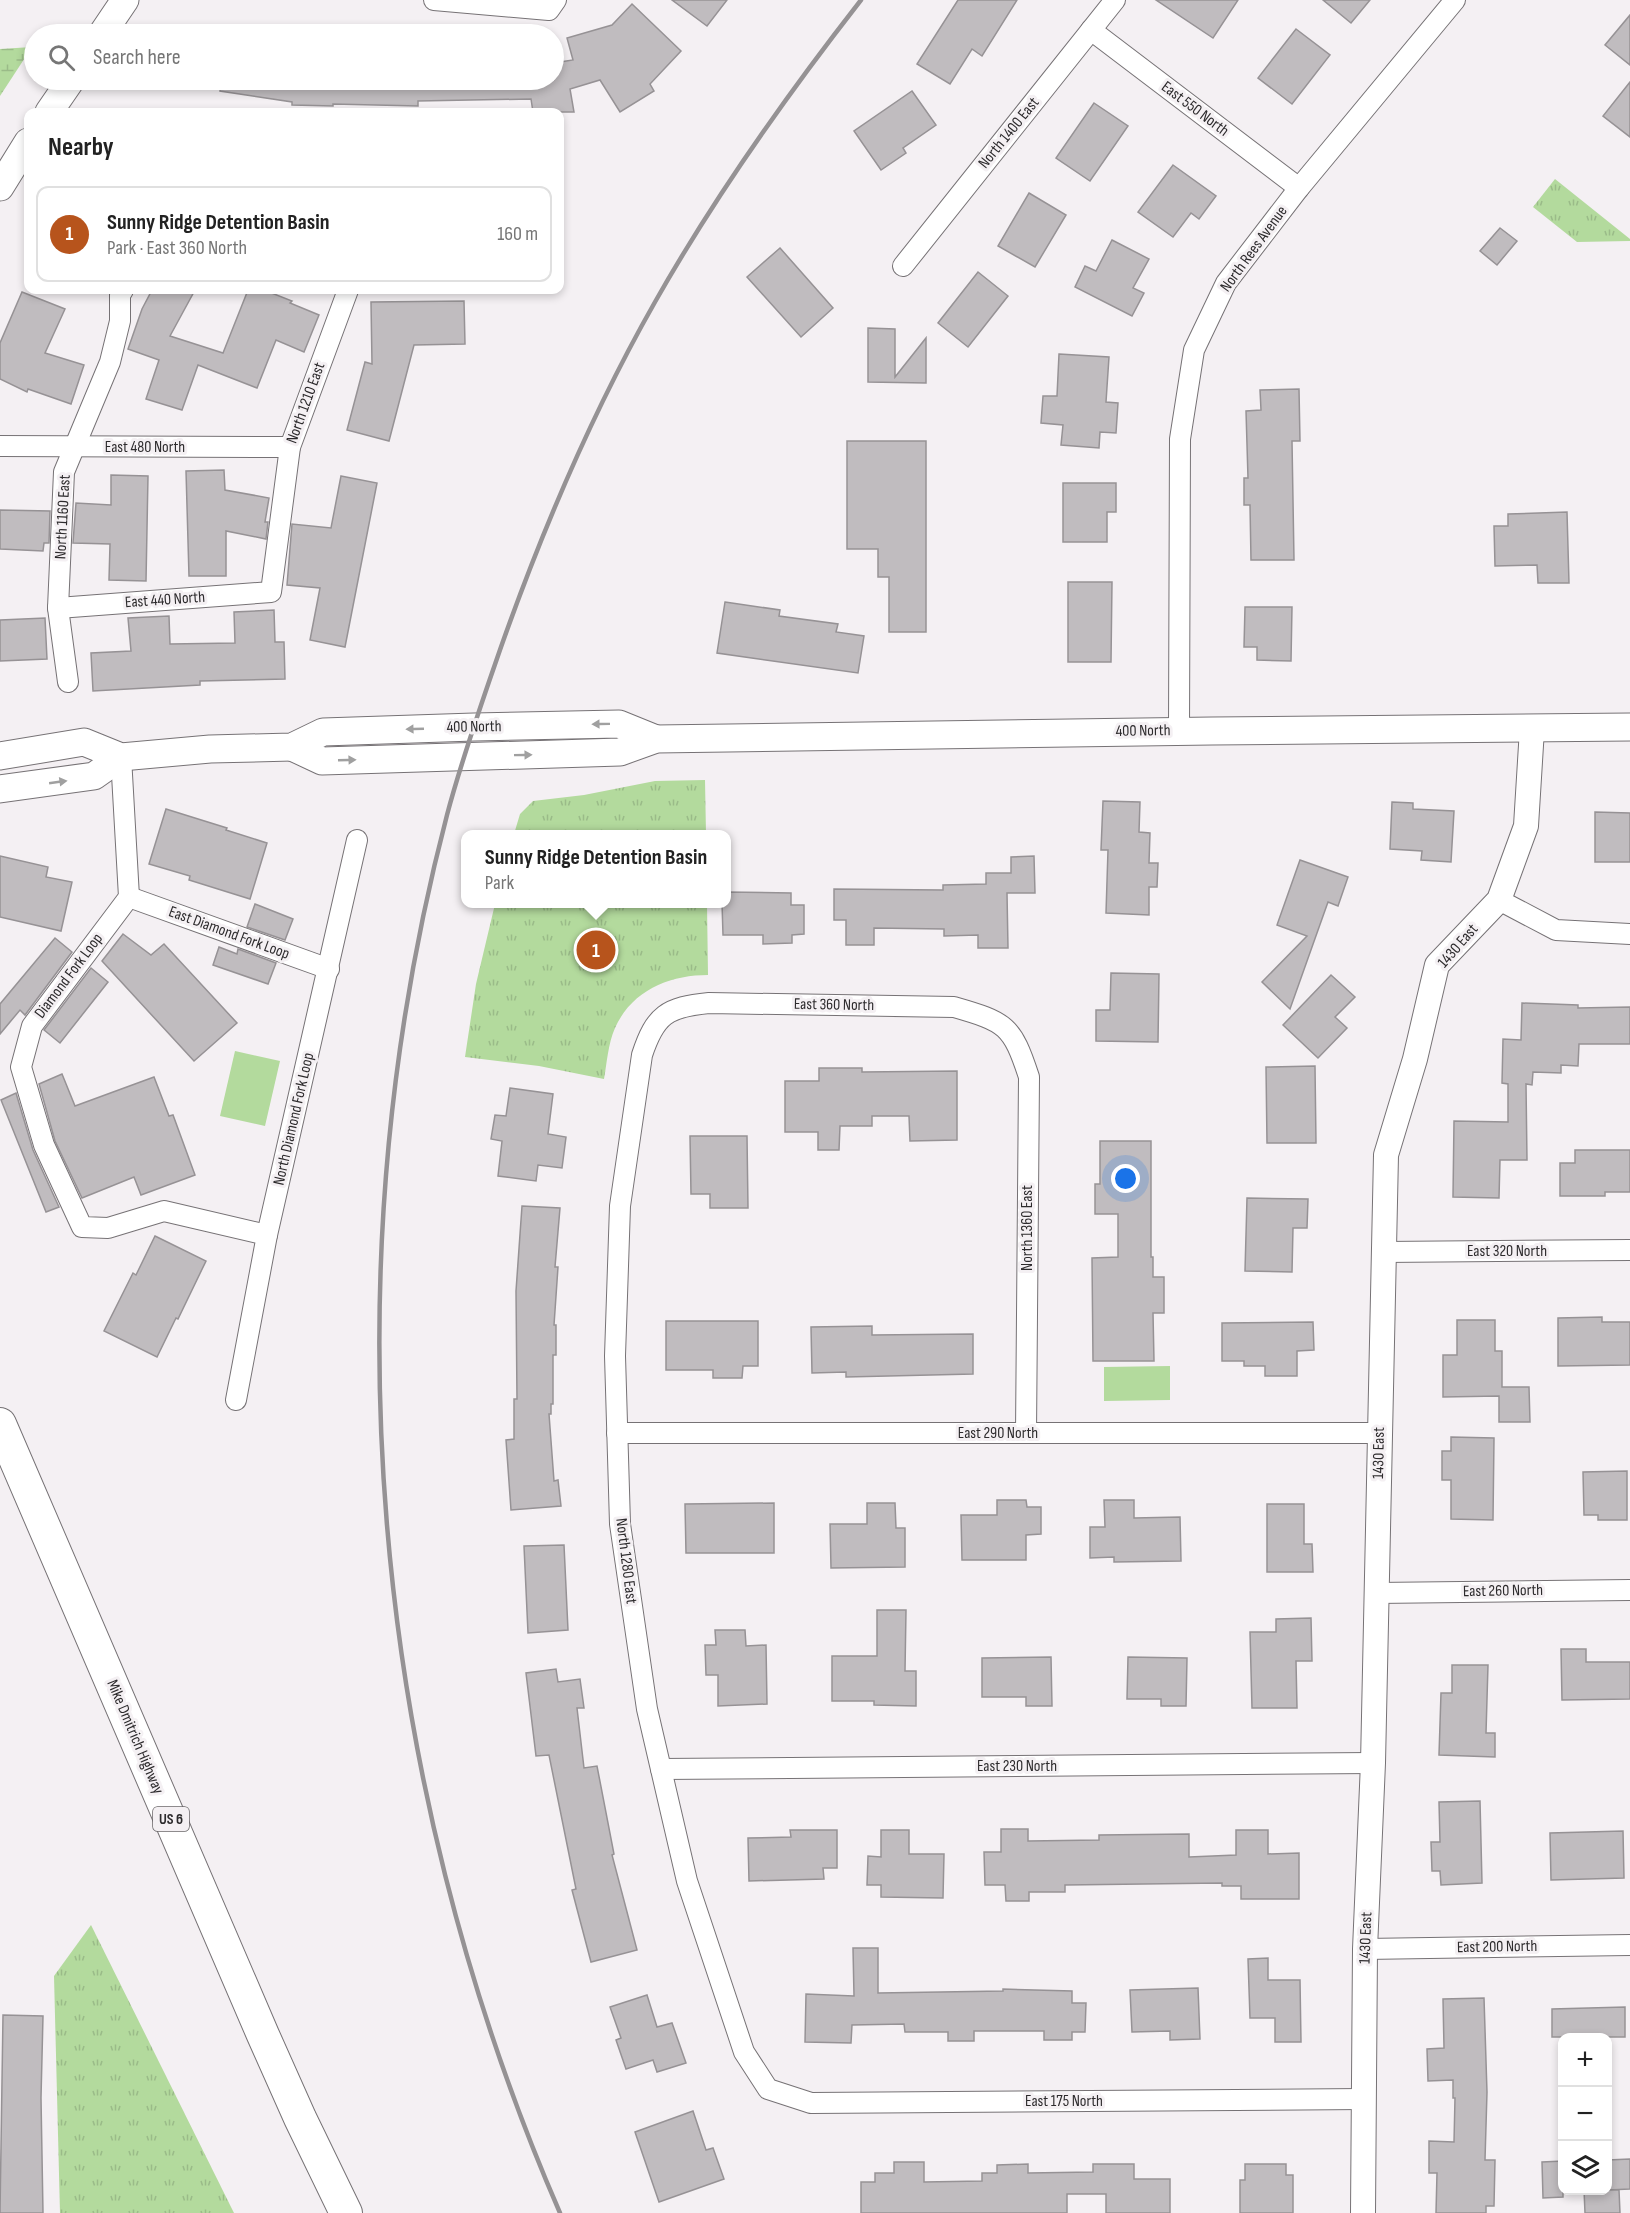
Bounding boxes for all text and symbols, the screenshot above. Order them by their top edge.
search box [24,24,564,90]
icon: search [45,41,78,74]
text: Search here [93,44,180,71]
street label: East 550 North [1158,77,1232,141]
street label: North 1400 East [975,93,1044,172]
text: Nearby [48,132,114,163]
street label: North Rees Avenue [1217,202,1291,296]
text: Sunny Ridge Detention Basin [107,209,329,236]
text: 1 [66,222,73,246]
text: 160 m [497,222,538,246]
text: Park · East 360 North [107,236,247,260]
street label: North 1210 East [283,360,329,446]
street label: East 480 North [105,438,185,457]
street label: North 1160 East [51,474,75,560]
street label: East 440 North [124,588,206,612]
street label: 400 North [446,717,502,737]
one-way arrow [591,720,610,729]
street label: 400 North [1115,721,1171,741]
one-way arrow [406,724,425,733]
one-way arrow [513,750,532,759]
one-way arrow [338,755,357,765]
one-way arrow [49,777,68,786]
popup [461,830,731,908]
text: Sunny Ridge Detention Basin [485,844,707,871]
text: Park [485,871,514,895]
street label: East Diamond Fork Loop [166,902,292,964]
street label: 1430 East [1434,920,1482,972]
pin: 1 [576,928,616,972]
street label: Diamond Fork Loop [31,930,107,1022]
street label: East 360 North [794,995,874,1015]
street label: North Diamond Fork Loop [270,1051,318,1187]
your location [1111,1164,1140,1193]
street label: North 1360 East [1018,1185,1037,1271]
street label: East 320 North [1467,1242,1547,1261]
street label: East 290 North [958,1424,1038,1443]
street label: 1430 East [1369,1427,1389,1479]
street label: North 1280 East [611,1517,641,1605]
street label: East 260 North [1463,1581,1543,1601]
street label: Mike Dmitrich Highway [102,1677,168,1797]
street label: East 230 North [977,1757,1057,1776]
road number: US 6 [153,1807,189,1831]
street label: 1430 East [1356,1912,1376,1964]
street label: East 200 North [1457,1937,1537,1957]
map controls [1558,2033,1612,2195]
button: + [1558,2033,1612,2087]
button: − [1558,2087,1612,2141]
street label: East 175 North [1025,2092,1103,2111]
button: layers [1558,2141,1612,2195]

